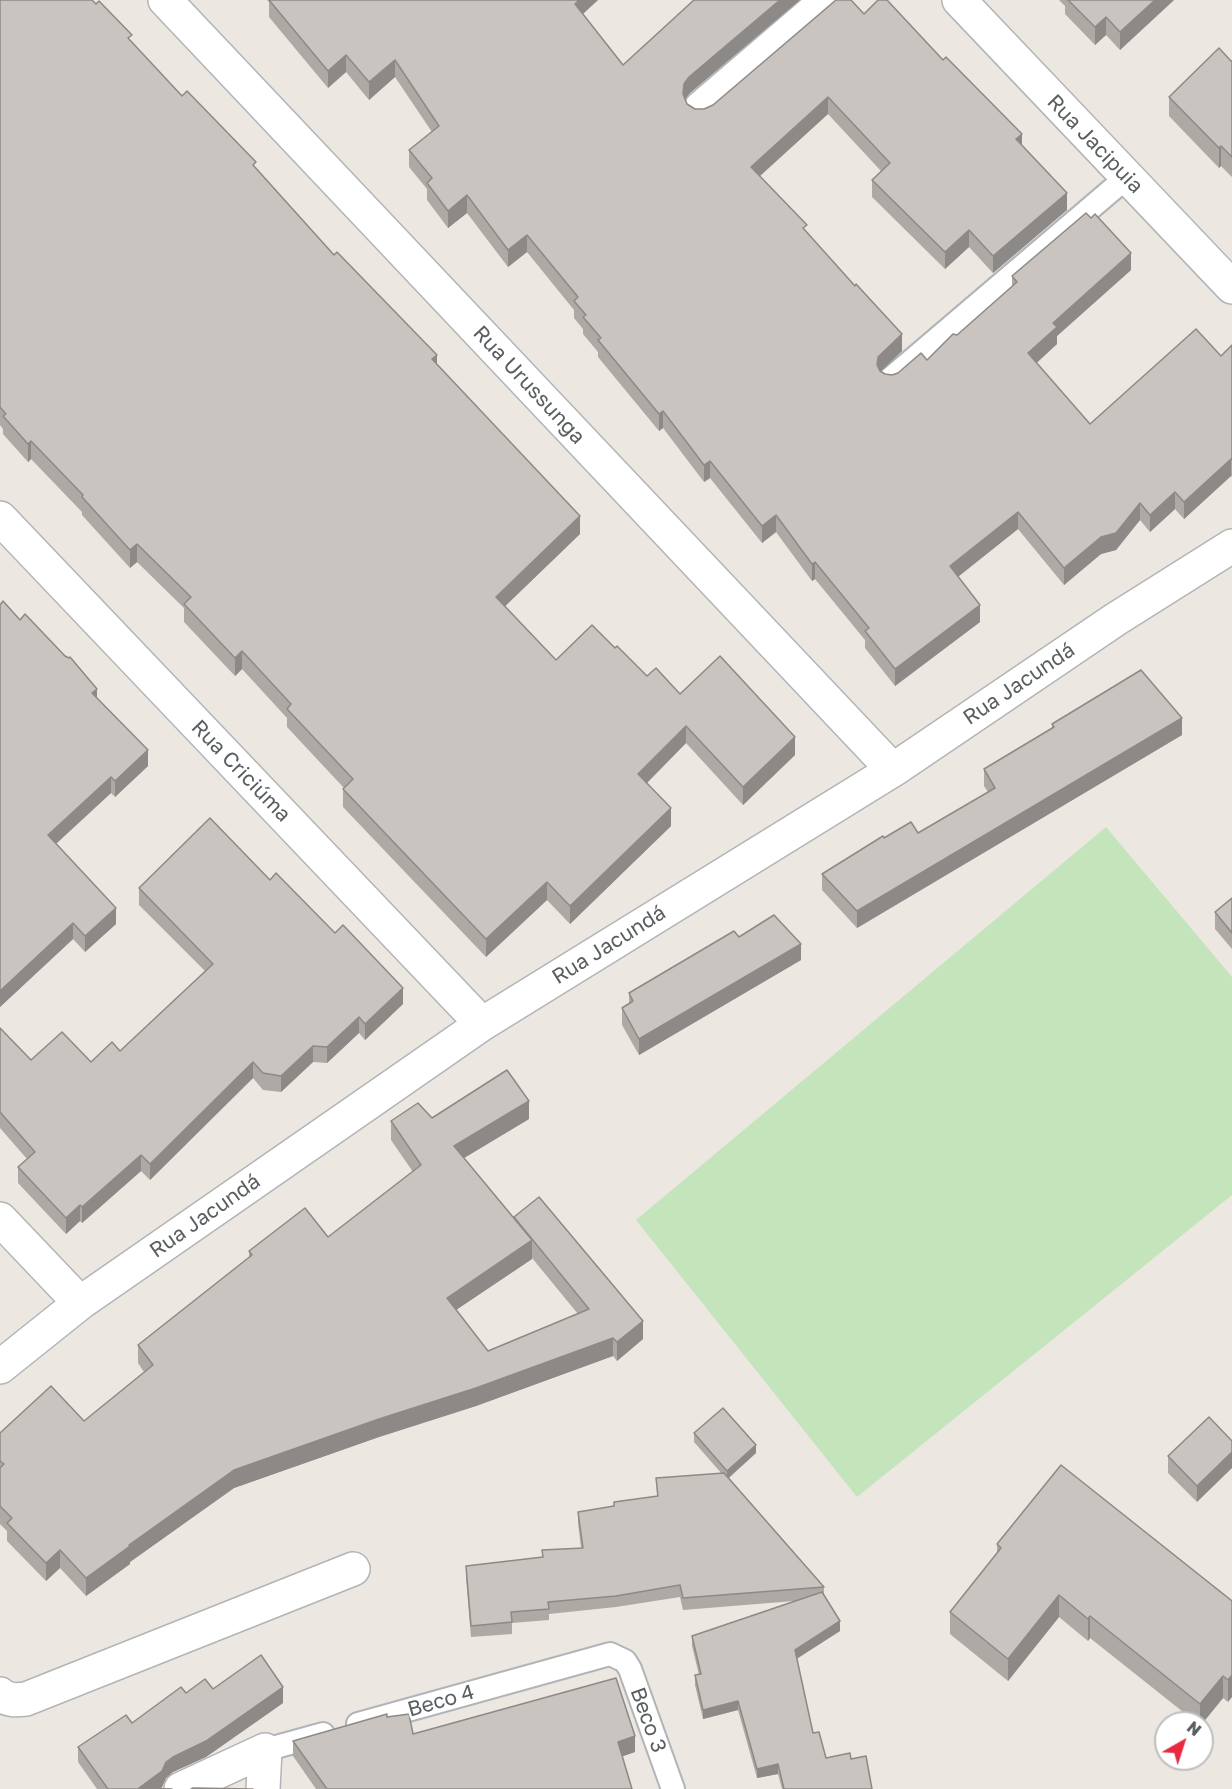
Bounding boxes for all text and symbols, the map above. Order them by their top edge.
street label: Rua Jacipuia [1042,89,1148,199]
street label: Rua Urussunga [468,321,590,449]
street label: Rua Jacundá [958,637,1080,731]
street label: Rua Criciúma [186,715,296,827]
street label: Rua Jacundá [548,900,670,990]
street label: Rua Jacundá [145,1169,265,1263]
street label: Beco 4 [405,1679,477,1723]
street label: Beco 3 [625,1684,671,1756]
north arrow [1154,1711,1214,1771]
text: N [1183,1717,1205,1740]

